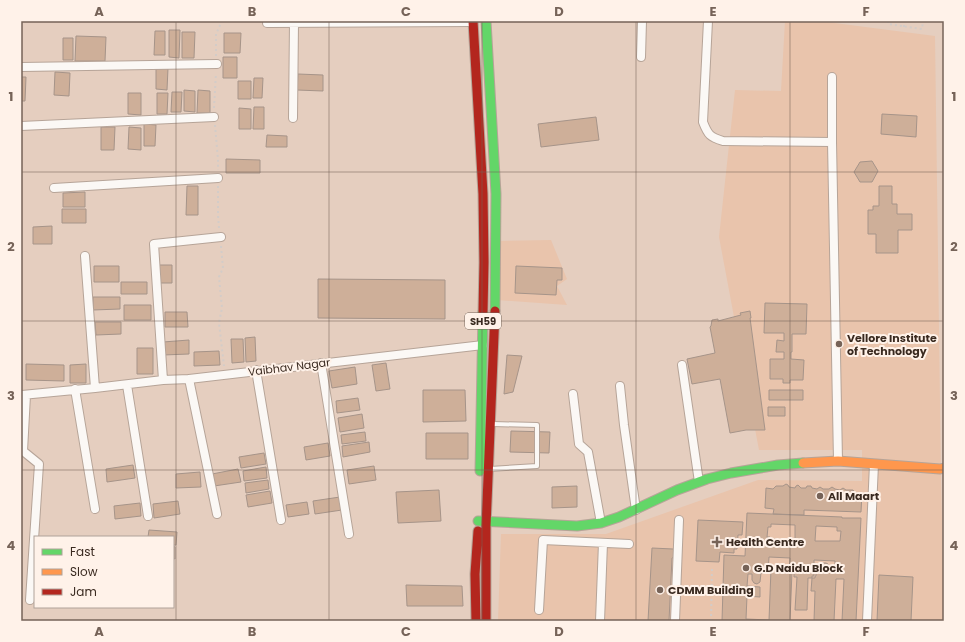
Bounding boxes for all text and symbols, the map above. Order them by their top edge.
text: A [94,2,104,21]
text: B [248,2,257,21]
text: C [401,2,411,21]
text: D [554,2,564,21]
text: E [709,2,717,21]
text: F [862,2,870,21]
text: 1 [9,87,13,106]
text: 1 [952,87,956,106]
text: 2 [7,237,15,256]
text: 2 [950,237,958,256]
road number: SH59 [465,313,501,329]
place label: Vellore Institute of Technology [847,330,937,359]
marker: Vellore Institute of Technology [834,339,844,349]
street label: Vaibhav Nagar [247,354,331,380]
text: 3 [7,386,15,405]
text: 3 [950,386,958,405]
place label: All Maart [828,488,880,504]
marker: All Maart [815,491,825,501]
place label: Health Centre [726,534,804,550]
text: 4 [7,536,16,555]
legend [34,536,174,608]
marker: Health Centre [711,536,723,548]
text: 4 [950,536,959,555]
text: Fast [70,543,95,560]
place label: G.D Naidu Block [754,560,843,576]
text: Slow [70,563,98,580]
marker: G.D Naidu Block [741,563,751,573]
place label: CDMM Building [668,582,754,598]
text: Jam [70,583,97,600]
marker: CDMM Building [655,585,665,595]
text: A [94,622,104,641]
text: B [248,622,257,641]
text: C [401,622,411,641]
text: D [554,622,564,641]
text: E [709,622,717,641]
text: F [862,622,870,641]

